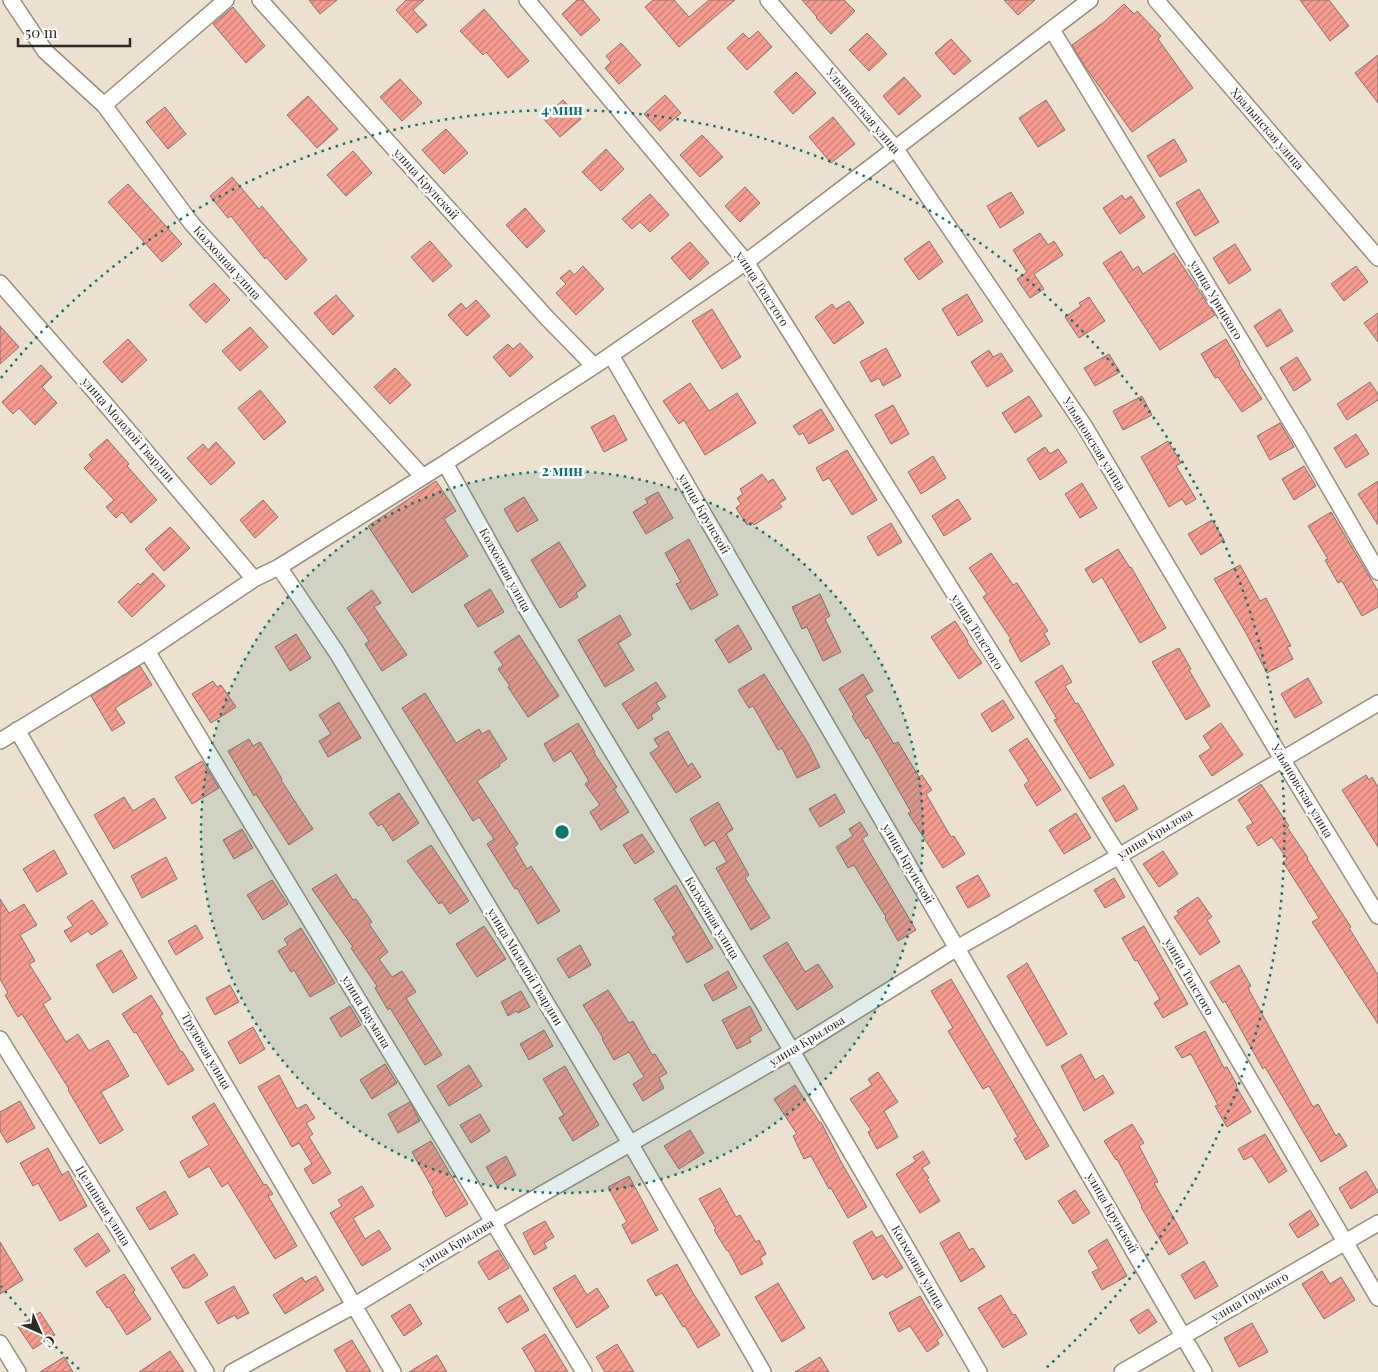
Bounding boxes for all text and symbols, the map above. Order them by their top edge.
scale bar [18,15,130,47]
text: 50 m [25,22,58,42]
street label: Ульяновская улица [823,63,904,157]
street label: Хвалынская улица [1228,84,1308,173]
text: 4 мин [541,99,583,119]
street label: улица Крупской [390,144,463,223]
street label: Колхозная улица [190,222,265,303]
street label: улица Толстого [732,247,793,329]
street label: улица Урицкого [1186,256,1247,343]
street label: улица Молодой Гвардии [78,373,179,486]
street label: Ульяновская улица [1059,393,1130,493]
text: 2 мин [541,460,583,480]
street label: улица Крупской [675,470,735,557]
street label: Колхозная улица [476,525,536,614]
street label: улица Толстого [948,590,1008,673]
street label: Ульяновская улица [1268,740,1337,841]
street label: улица Крылова [1113,804,1195,863]
street label: улица Крупской [879,820,939,907]
centre of rings [553,823,571,841]
street label: Колхозная улица [682,873,744,962]
street label: улица Молодой Гвардии [484,904,568,1029]
street label: улица Толстого [1161,934,1219,1018]
street label: улица Баумана [338,971,395,1051]
street label: Трудовая улица [178,1009,235,1092]
street label: улица Крылова [765,1011,847,1070]
street label: Целинная улица [73,1162,135,1249]
street label: улица Крупской [1083,1169,1143,1256]
street label: улица Крылова [414,1214,496,1273]
street label: Колхозная улица [889,1222,949,1311]
street label: улица Горького [1207,1267,1291,1325]
north arrow [15,1307,65,1357]
text: С [39,1331,60,1352]

